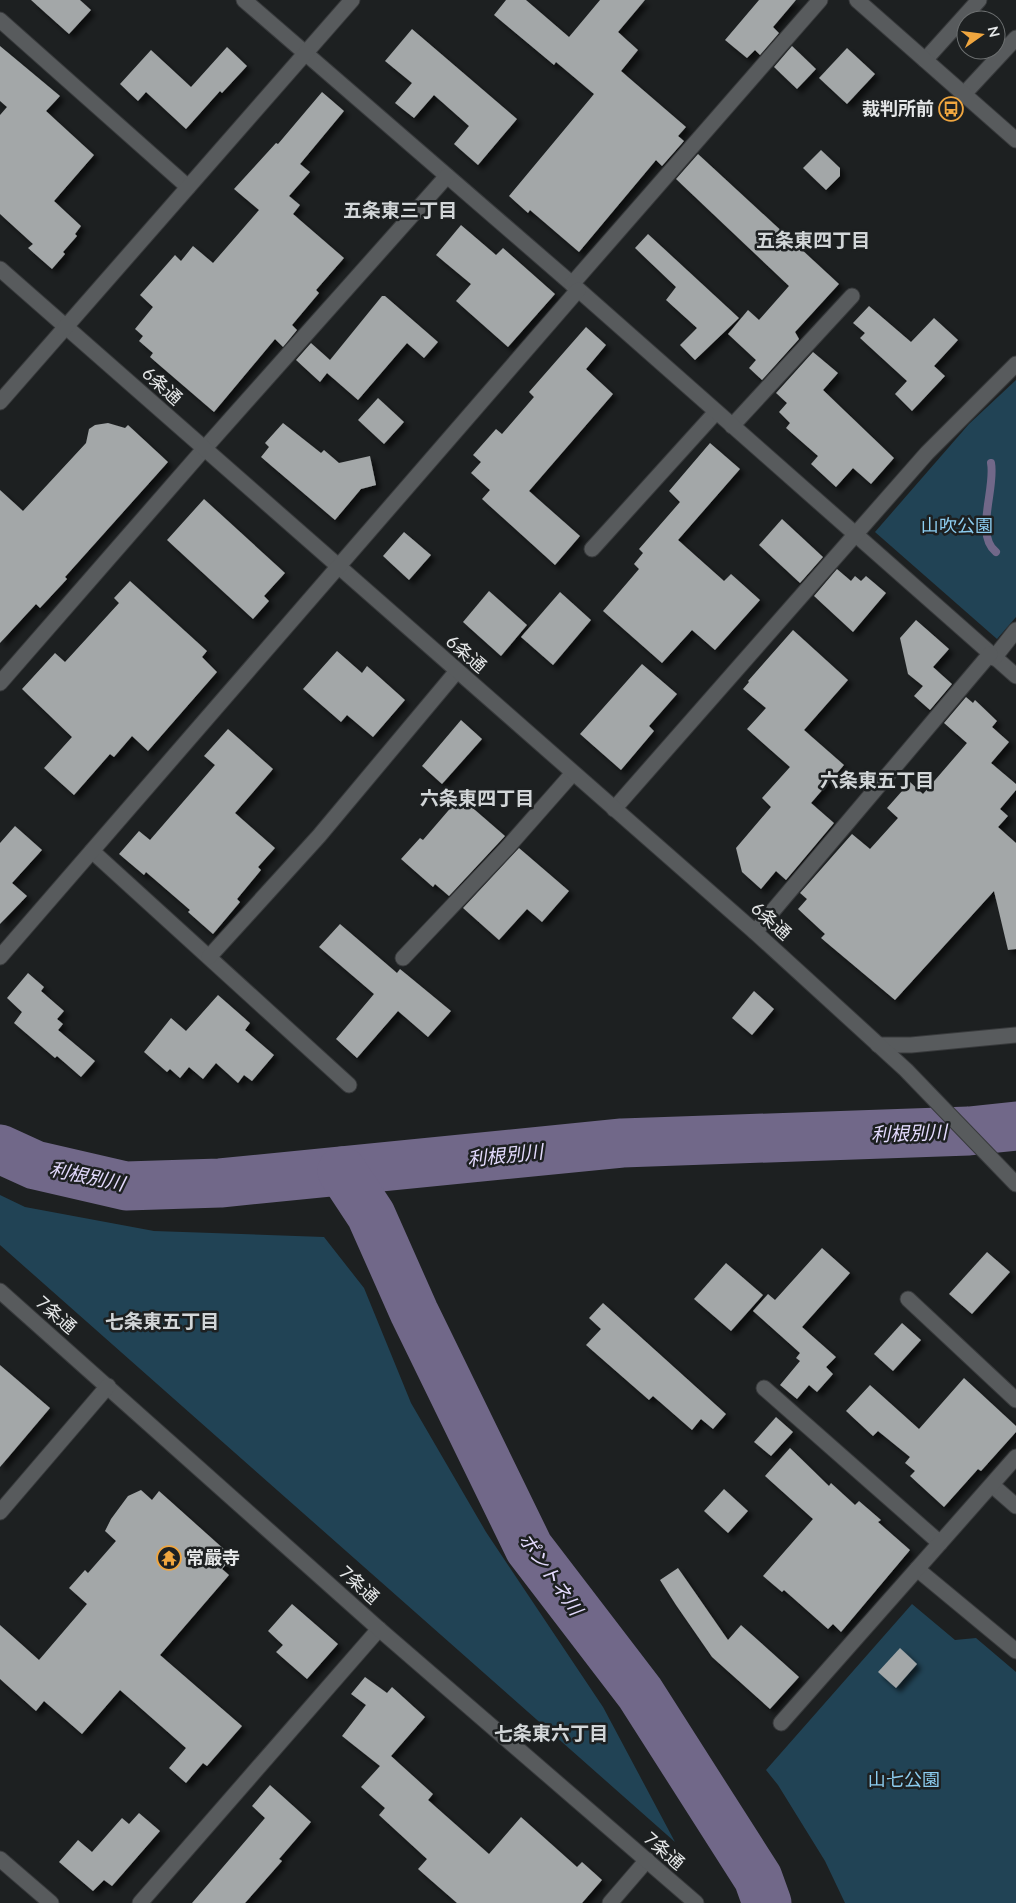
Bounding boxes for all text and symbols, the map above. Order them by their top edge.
north arrow [956,10,1006,60]
text: N [985,24,1004,39]
bus stop icon: 裁判所前 [938,96,964,122]
place label: 裁判所前 [862,97,934,119]
district label: 五条東三丁目 [343,198,457,221]
district label: 五条東四丁目 [756,228,870,251]
street label: 6条通 [138,362,187,409]
park label: 山吹公園 [921,514,993,536]
street label: 6条通 [442,630,491,677]
district label: 六条東五丁目 [820,768,934,791]
district label: 六条東四丁目 [420,786,534,809]
street label: 6条通 [747,897,796,944]
water label: 利根別川 [871,1120,949,1145]
water label: 利根別川 [466,1139,546,1170]
water label: 利根別川 [48,1156,129,1195]
street label: 7条通 [32,1291,81,1338]
district label: 七条東五丁目 [105,1309,219,1332]
water label: ポントネ川 [515,1528,589,1621]
temple icon: 常嚴寺 [156,1545,182,1571]
place label: 常嚴寺 [186,1546,240,1568]
street label: 7条通 [335,1561,384,1608]
district label: 七条東六丁目 [494,1721,608,1744]
park label: 山七公園 [868,1768,940,1790]
street label: 7条通 [640,1827,689,1874]

